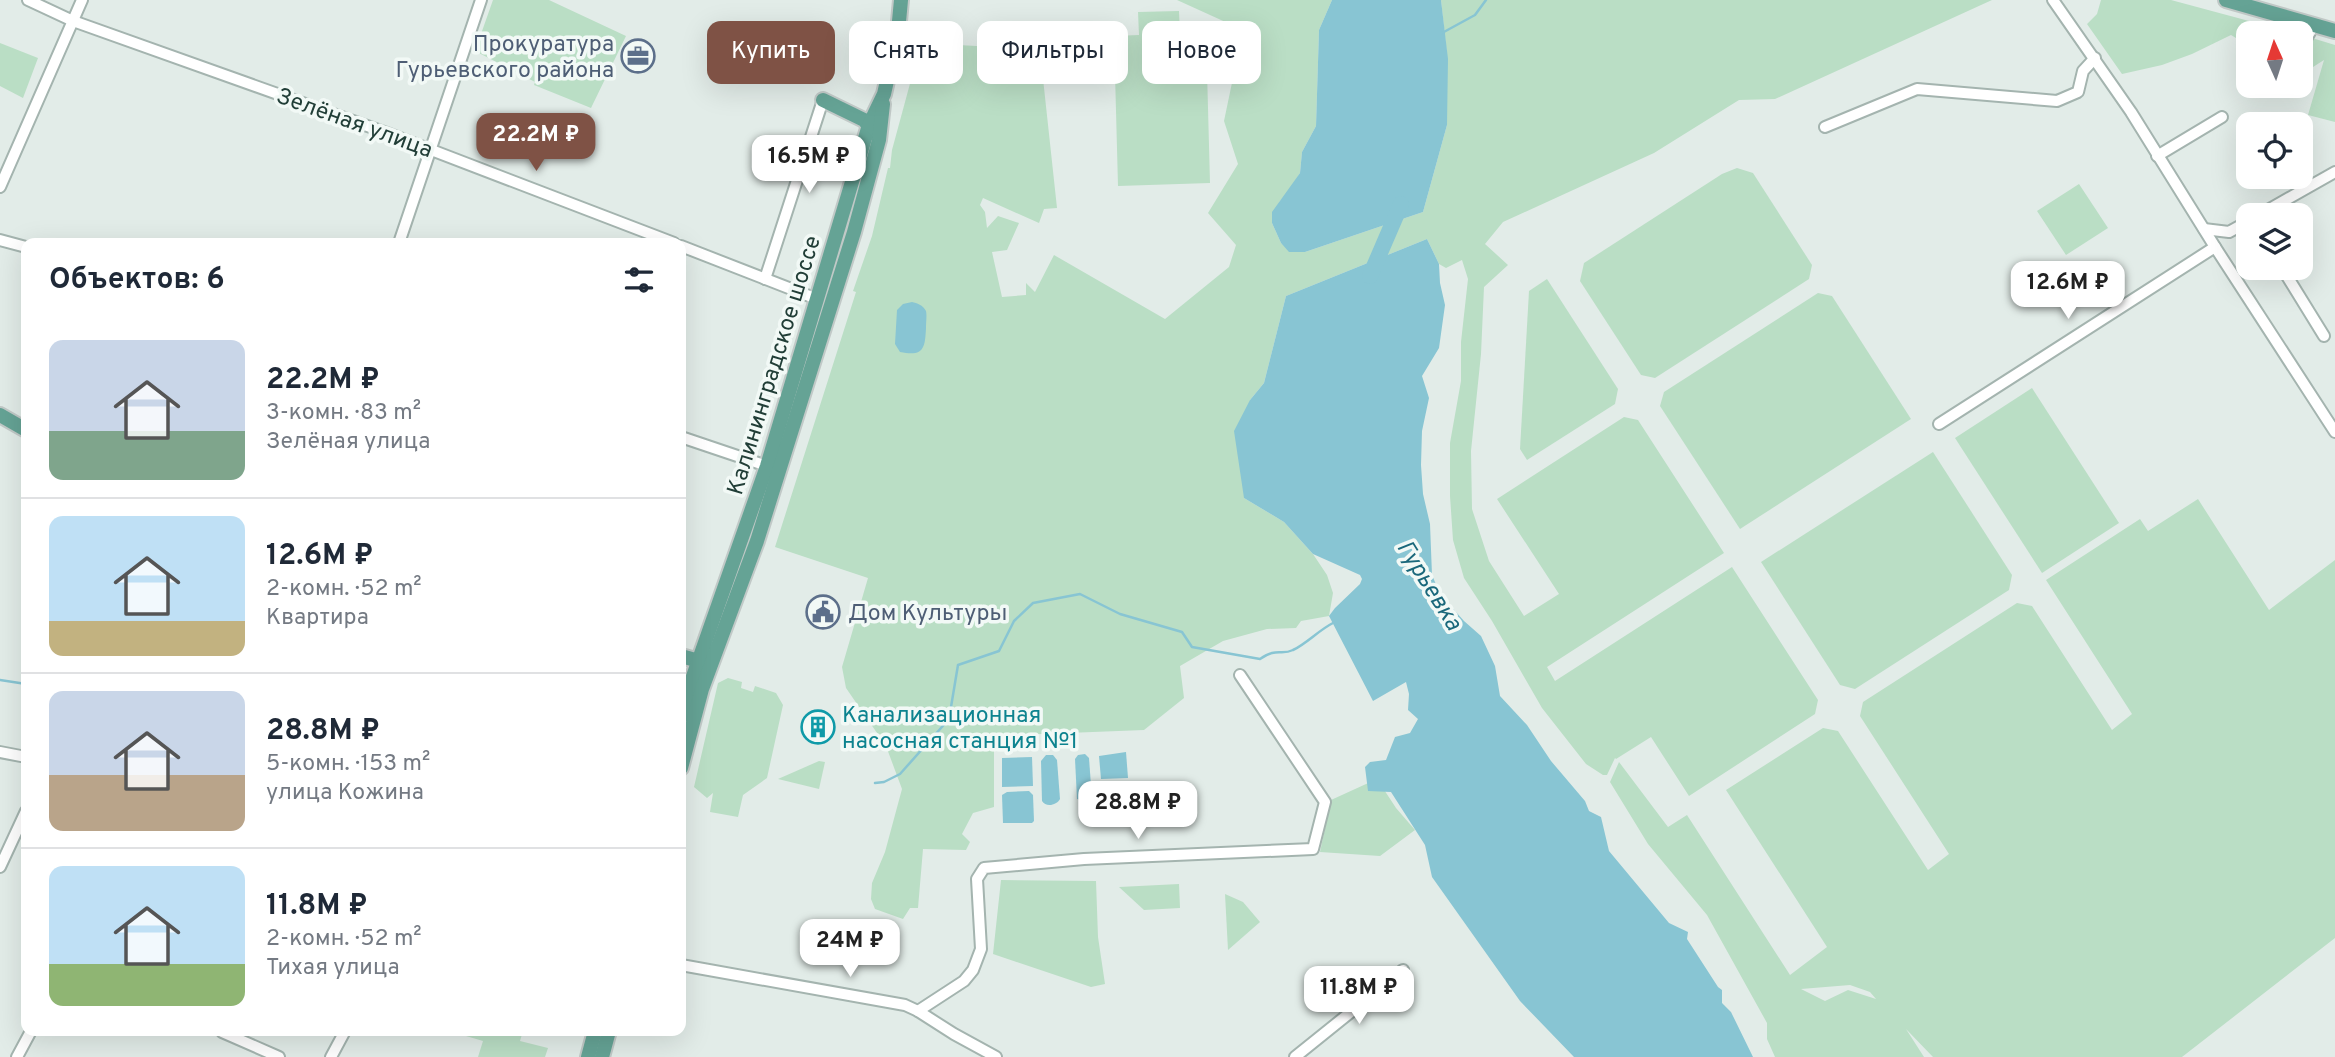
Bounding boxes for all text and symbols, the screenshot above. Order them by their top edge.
chip: Купить [707,21,835,84]
chip: Снять [849,21,963,84]
chip: Фильтры [977,21,1128,84]
chip: Новое [1142,21,1261,84]
north arrow [2236,21,2314,98]
map controls [2236,21,2313,280]
place label: Прокуратура Гурьевского района [396,31,614,86]
office icon: Прокуратура Гурьевского района [619,37,657,75]
street label: Зелёная улица [272,83,436,166]
button: locate [2236,112,2313,189]
pin: 22.2M ₽ [471,114,601,173]
text: 22.2M ₽ [492,121,580,150]
pin: 16.5M ₽ [744,136,874,195]
text: 16.5M ₽ [768,143,850,172]
button: layers [2236,203,2313,280]
street label: Калининградское шоссе [722,233,829,499]
icon: filters [620,261,658,299]
text: Объектов: 6 [49,262,225,299]
pin: 12.6M ₽ [2003,262,2133,321]
text: 12.6M ₽ [2027,269,2109,298]
text: 22.2M ₽ [266,362,380,399]
icon: home [105,368,189,452]
text: 3-комн. · 83 m² [266,399,421,428]
text: Зелёная улица [266,428,430,457]
water label: Гурьевка [1389,535,1468,637]
text: 12.6M ₽ [266,538,374,575]
icon: home [105,544,189,628]
text: 2-комн. · 52 m² [266,575,422,604]
public building icon: Дом Культуры [804,593,842,631]
place label: Дом Культуры [848,600,1007,629]
text: Квартира [266,604,369,633]
place label: Канализационная насосная станция №1 [842,702,1078,757]
building icon: Канализационная насосная станция №1 [799,708,837,746]
text: 28.8M ₽ [266,713,380,750]
icon: home [105,719,189,803]
text: 5-комн. · 153 m² [266,750,430,779]
text: улица Кожина [266,779,424,808]
pin: 28.8M ₽ [1073,782,1203,841]
text: 28.8M ₽ [1094,789,1182,818]
text: 11.8M ₽ [266,888,368,925]
icon: home [105,894,189,978]
pin: 24M ₽ [801,920,899,979]
text: 2-комн. · 52 m² [266,925,422,954]
text: 24M ₽ [816,927,884,956]
text: Тихая улица [266,954,400,983]
pin: 11.8M ₽ [1294,967,1424,1026]
text: 11.8M ₽ [1320,974,1398,1003]

